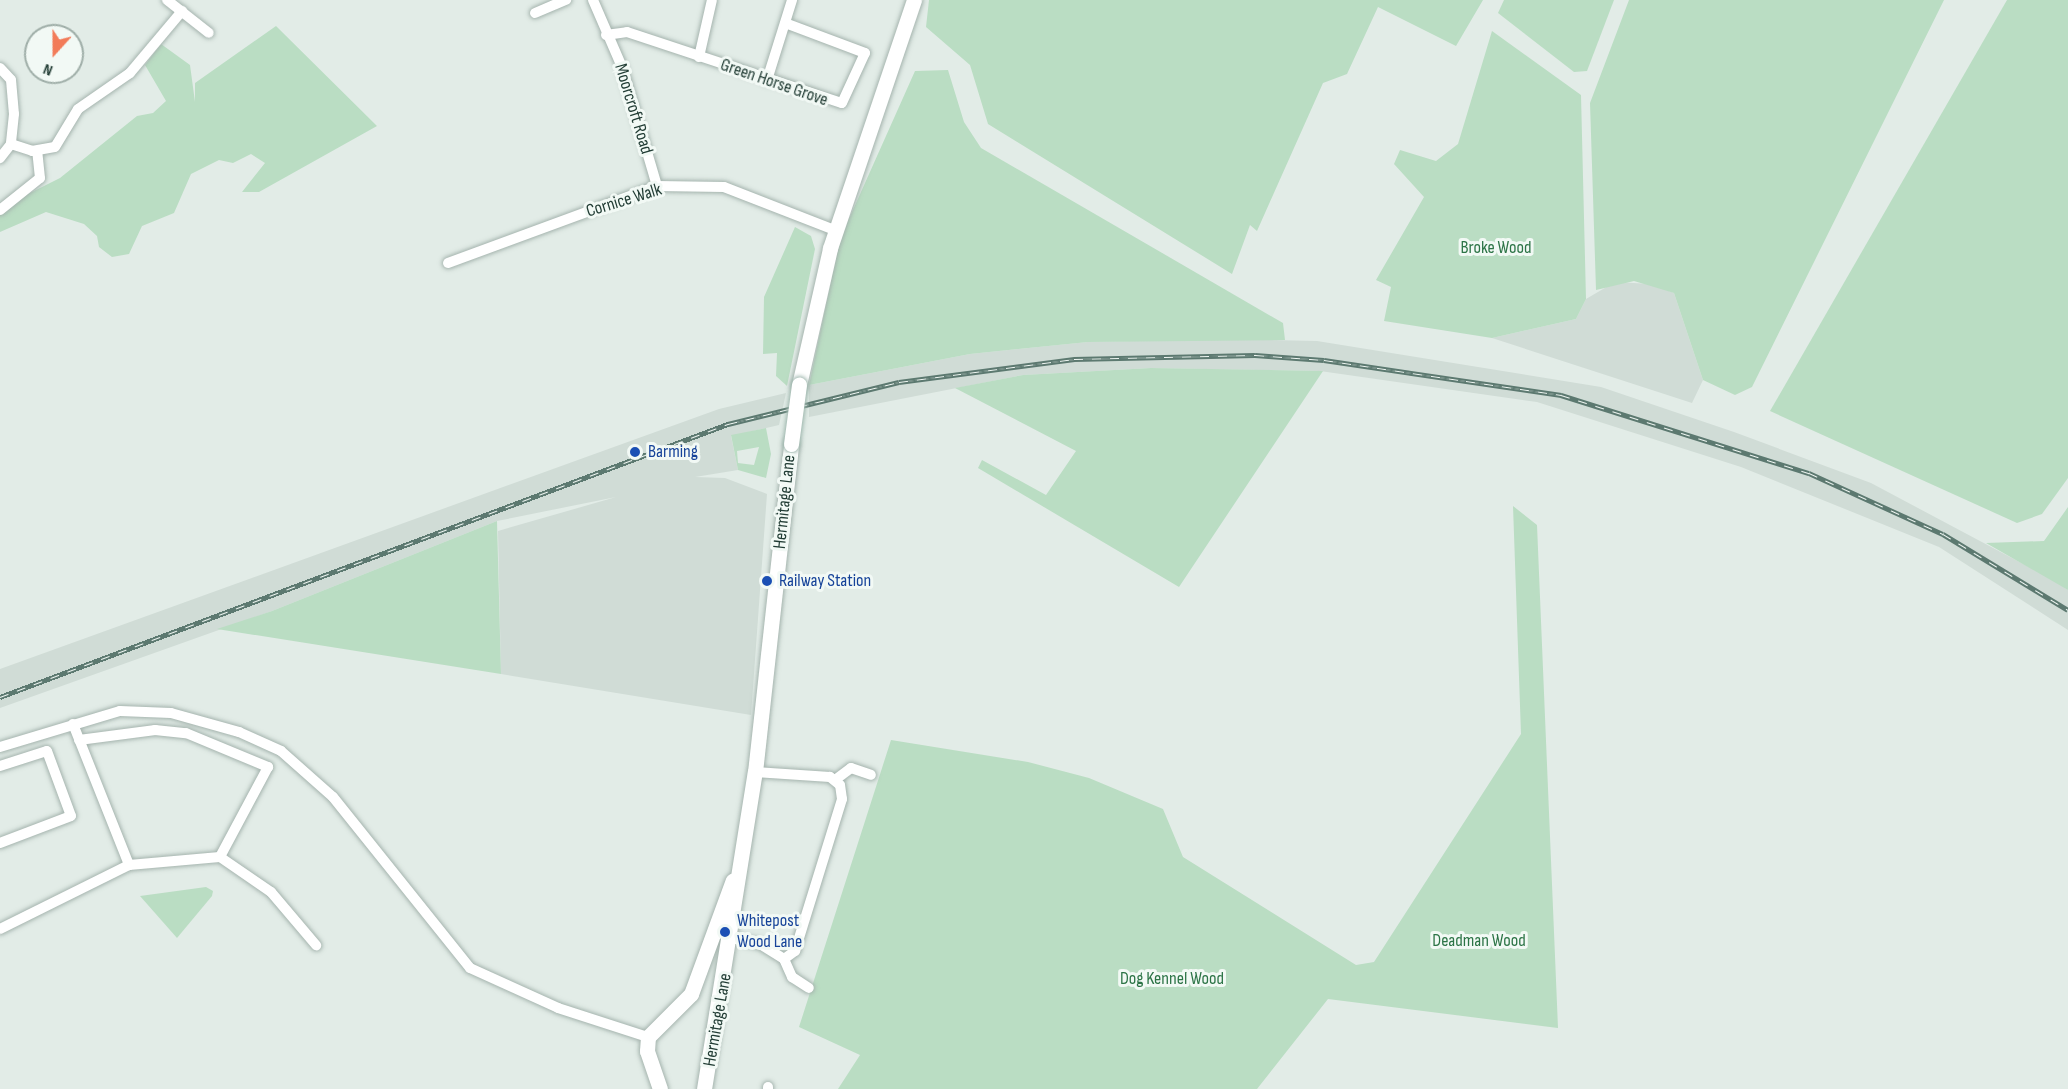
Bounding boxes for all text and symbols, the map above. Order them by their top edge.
north arrow [24,24,84,84]
street label: Green Horse Grove [717,55,831,111]
text: N [41,59,55,80]
street label: Moorcroft Road [609,61,657,157]
street label: Cornice Walk [584,179,664,223]
park label: Broke Wood [1461,237,1531,259]
place label: Barming [648,441,698,463]
marker: Barming [626,443,644,461]
street label: Hermitage Lane [769,454,801,550]
place label: Railway Station [779,570,871,592]
marker: Railway Station [760,574,774,588]
place label: Whitepost Wood Lane [737,911,802,954]
marker: Whitepost Wood Lane [718,925,732,939]
park label: Deadman Wood [1432,930,1526,952]
park label: Dog Kennel Wood [1120,968,1224,990]
street label: Hermitage Lane [699,972,737,1068]

